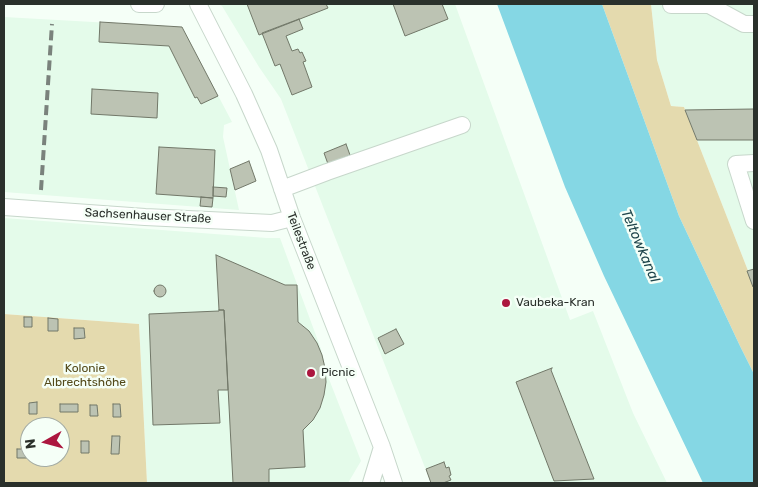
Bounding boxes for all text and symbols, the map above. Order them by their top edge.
street label: Sachsenhauser Straße [84,205,212,227]
water label: Teltowkanal [617,207,663,285]
street label: Teilestraße [283,210,319,272]
place label: Vaubeka-Kran [516,296,595,310]
marker: Vaubeka-Kran [500,297,512,309]
park label: Kolonie Albrechtshöhe [44,362,126,390]
place label: Picnic [321,366,355,380]
marker: Picnic [305,367,317,379]
north arrow [20,417,70,467]
text: N [22,438,40,450]

